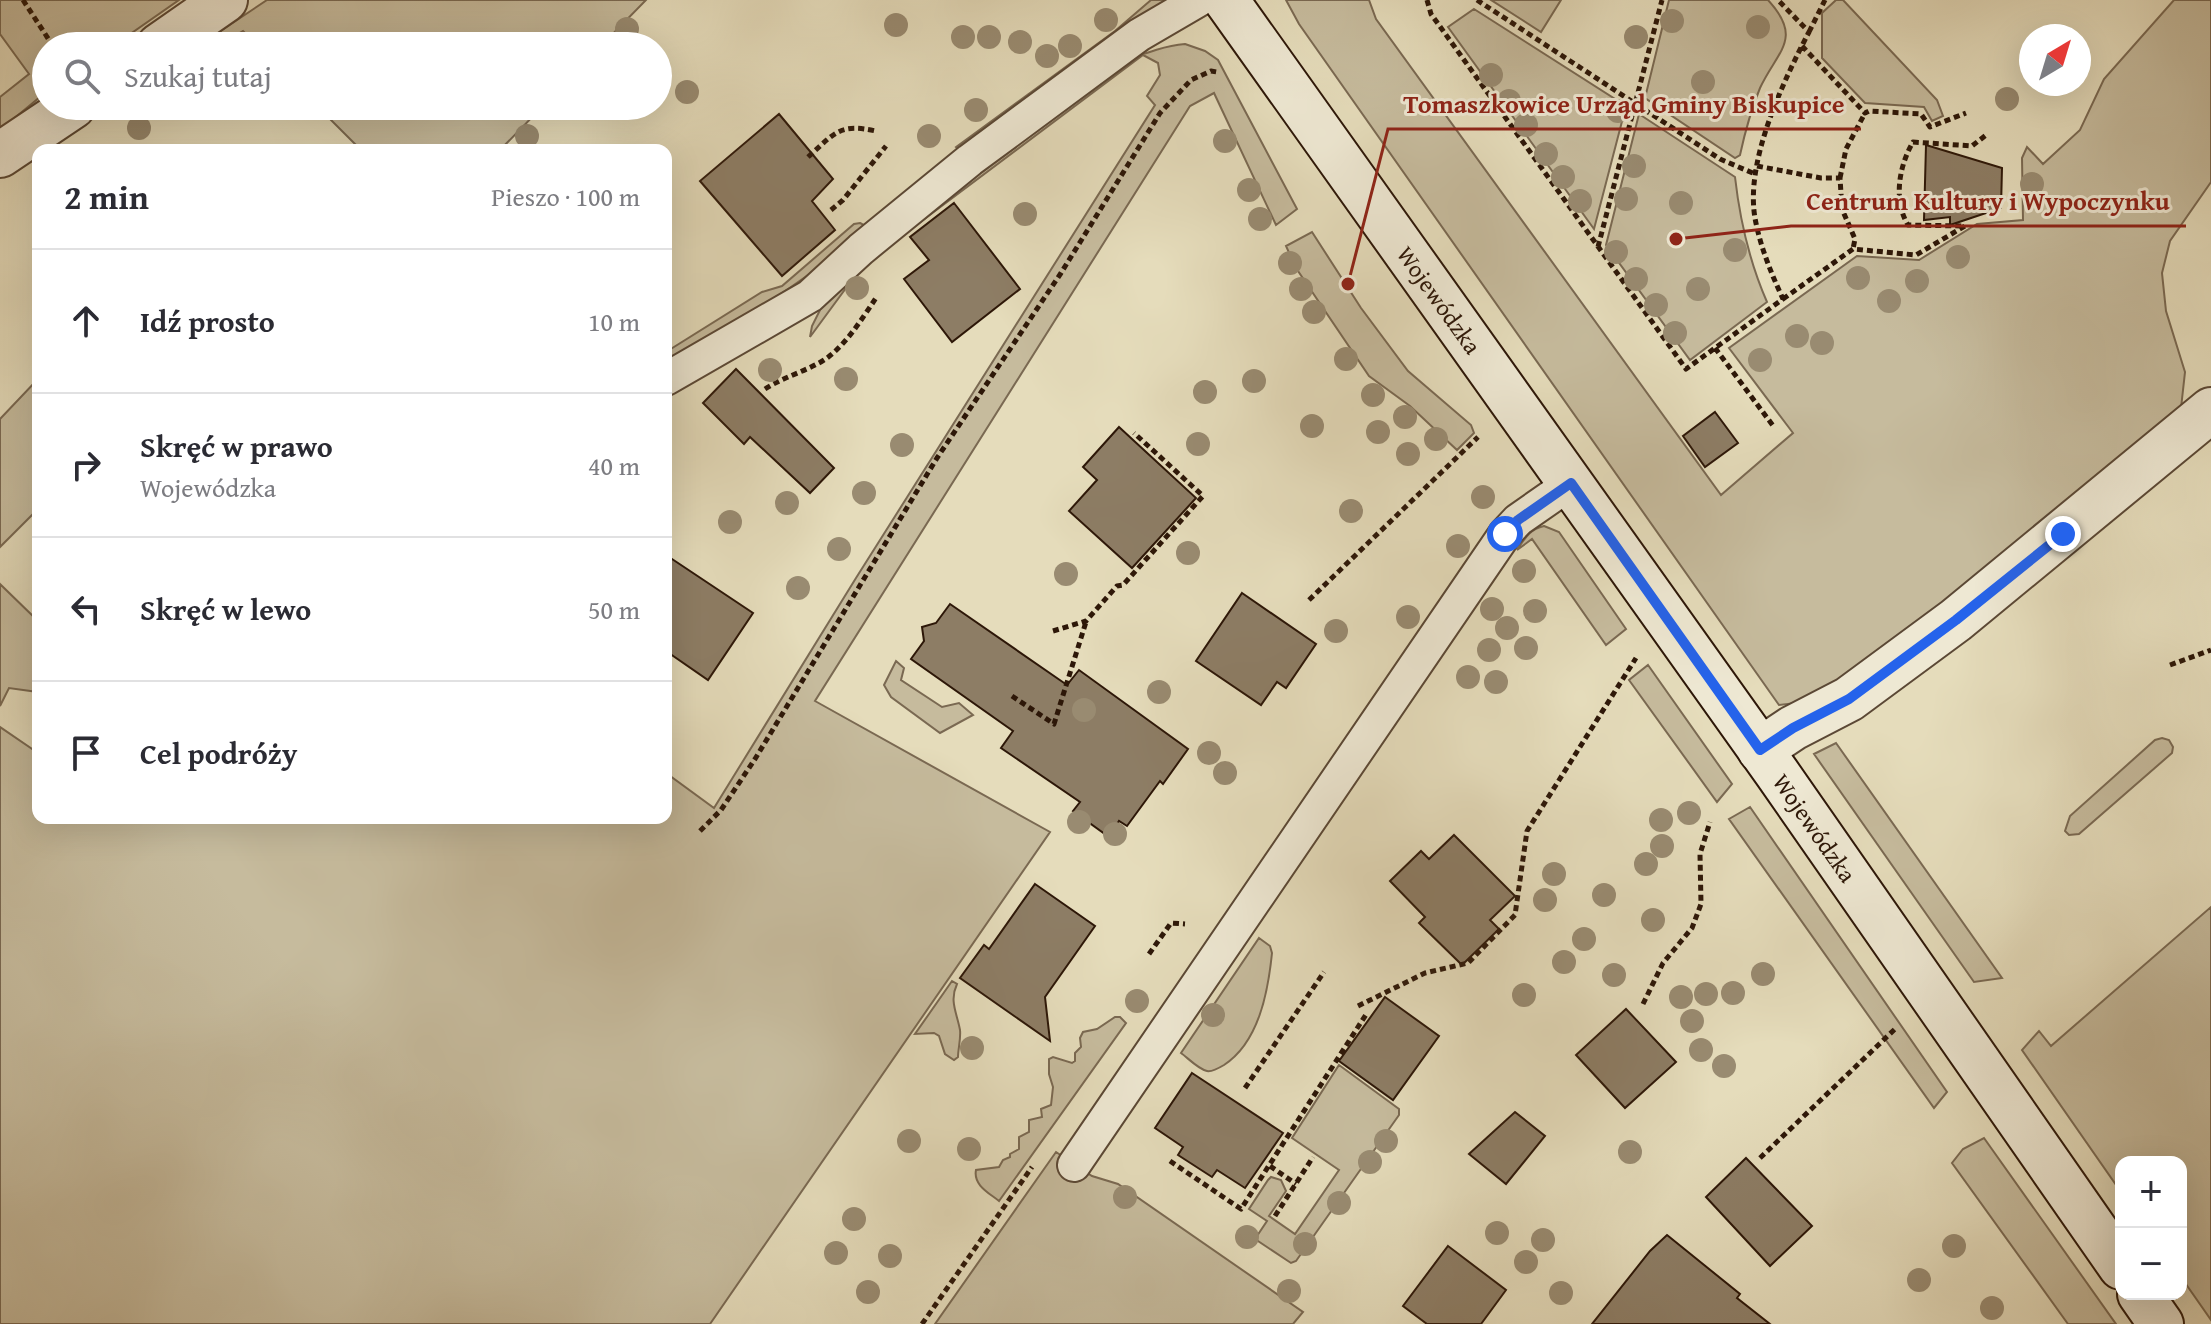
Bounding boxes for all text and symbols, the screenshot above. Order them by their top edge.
north arrow [2019,24,2091,96]
search box [32,32,672,120]
icon: search [60,54,104,98]
text: Szukaj tutaj [124,54,272,98]
callout: Tomaszkowice Urząd Gminy Biskupice [1388,79,1861,129]
text: Tomaszkowice Urząd Gminy Biskupice [1403,84,1845,123]
text: 2 min [64,172,149,221]
callout: Centrum Kultury i Wypoczynku [1791,176,2186,226]
text: Pieszo · 100 m [491,177,640,216]
text: Centrum Kultury i Wypoczynku [1806,181,2170,220]
street label: Wojewódzka [1389,238,1491,361]
icon: ahead [64,299,108,343]
text: Idź prosto [140,299,275,343]
text: 10 m [588,302,640,341]
text: Skręć w prawo [140,424,333,468]
icon: right [64,443,108,487]
text: 40 m [588,446,640,485]
text: Wojewódzka [140,468,276,507]
route start [1487,516,1523,552]
route end [2045,516,2081,552]
icon: left [64,587,108,631]
text: Skręć w lewo [140,587,311,631]
text: 50 m [588,590,640,629]
icon: arrive [64,731,108,775]
text: Cel podróży [140,731,297,775]
street label: Wojewódzka [1765,766,1866,890]
map controls [2115,1156,2187,1300]
button: + [2115,1156,2187,1228]
button: − [2115,1228,2187,1300]

